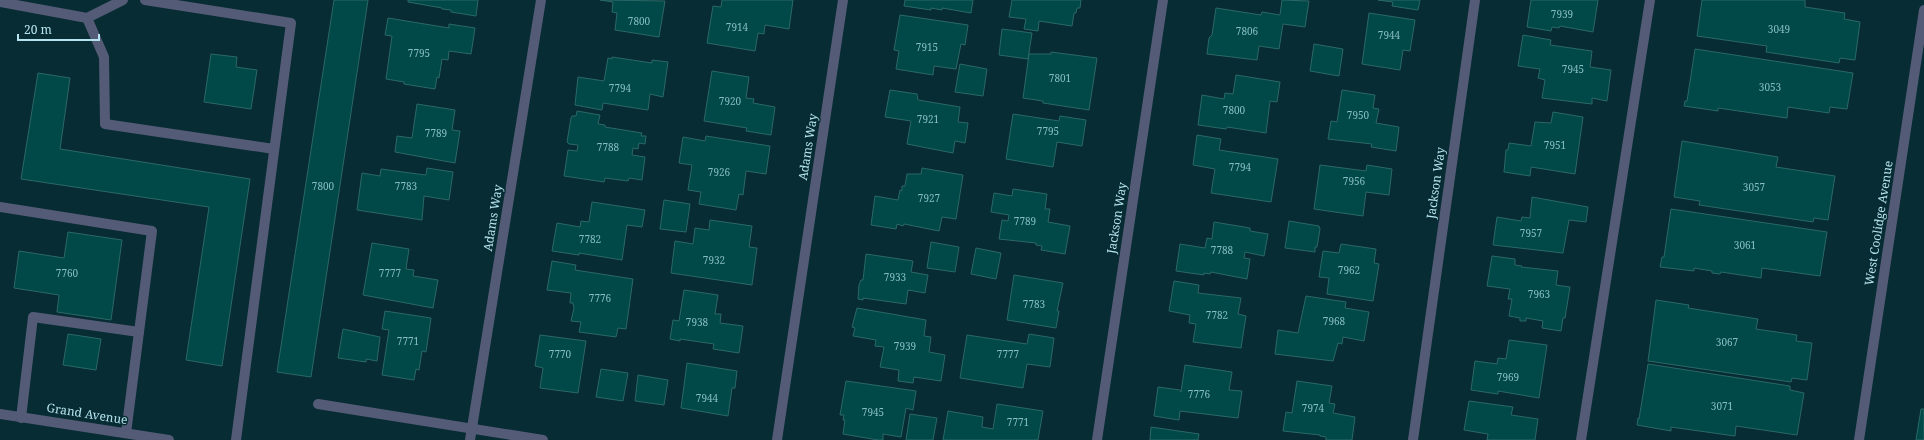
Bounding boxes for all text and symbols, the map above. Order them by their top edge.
house number: 7939 [1551,7,1573,21]
house number: 7800 [628,14,651,28]
scale bar [18,16,99,42]
house number: 7914 [726,20,749,34]
text: 20 m [24,21,52,38]
house number: 3049 [1768,22,1790,36]
house number: 7806 [1236,24,1259,38]
house number: 7944 [1378,28,1401,42]
house number: 7915 [916,40,938,54]
house number: 7795 [408,46,430,60]
house number: 7945 [1562,62,1584,76]
house number: 7801 [1049,71,1071,85]
house number: 3053 [1759,80,1782,94]
house number: 7794 [609,81,632,95]
house number: 7920 [719,94,742,108]
house number: 7800 [1223,103,1246,117]
house number: 7950 [1347,108,1370,122]
street label: Adams Way [794,112,821,181]
house number: 7921 [917,112,939,126]
house number: 7795 [1037,124,1059,138]
house number: 7789 [425,126,447,140]
house number: 7951 [1544,138,1566,152]
house number: 7788 [597,140,620,154]
street label: Jackson Way [1422,146,1449,221]
street label: West Coolidge Avenue [1860,159,1897,287]
house number: 7794 [1229,160,1252,174]
house number: 7926 [708,165,731,179]
house number: 7956 [1343,174,1366,188]
house number: 7800 [312,179,335,193]
house number: 7783 [395,179,418,193]
house number: 3057 [1743,180,1766,194]
street label: Jackson Way [1102,181,1131,256]
street label: Adams Way [479,183,506,252]
house number: 7927 [918,191,941,205]
house number: 7789 [1014,214,1036,228]
house number: 7957 [1520,226,1543,240]
house number: 7782 [579,232,601,246]
house number: 3061 [1734,238,1756,252]
house number: 7788 [1211,243,1234,257]
house number: 7932 [703,253,725,267]
house number: 7962 [1338,263,1360,277]
house number: 7760 [56,266,79,280]
house number: 7777 [379,266,402,280]
house number: 7933 [884,270,907,284]
house number: 7963 [1528,287,1551,301]
house number: 7776 [589,291,612,305]
house number: 7783 [1023,297,1046,311]
house number: 7782 [1206,308,1228,322]
house number: 7968 [1323,314,1346,328]
house number: 7938 [686,315,709,329]
house number: 7771 [397,334,419,348]
house number: 3067 [1716,335,1739,349]
house number: 7939 [894,339,916,353]
house number: 7770 [549,347,572,361]
house number: 7777 [997,347,1020,361]
house number: 7969 [1497,370,1519,384]
house number: 7776 [1188,387,1211,401]
house number: 7944 [696,391,719,405]
street label: Grand Avenue [45,399,129,428]
house number: 3071 [1711,399,1733,413]
house number: 7974 [1302,401,1325,415]
house number: 7945 [862,405,884,419]
house number: 7771 [1007,415,1029,429]

